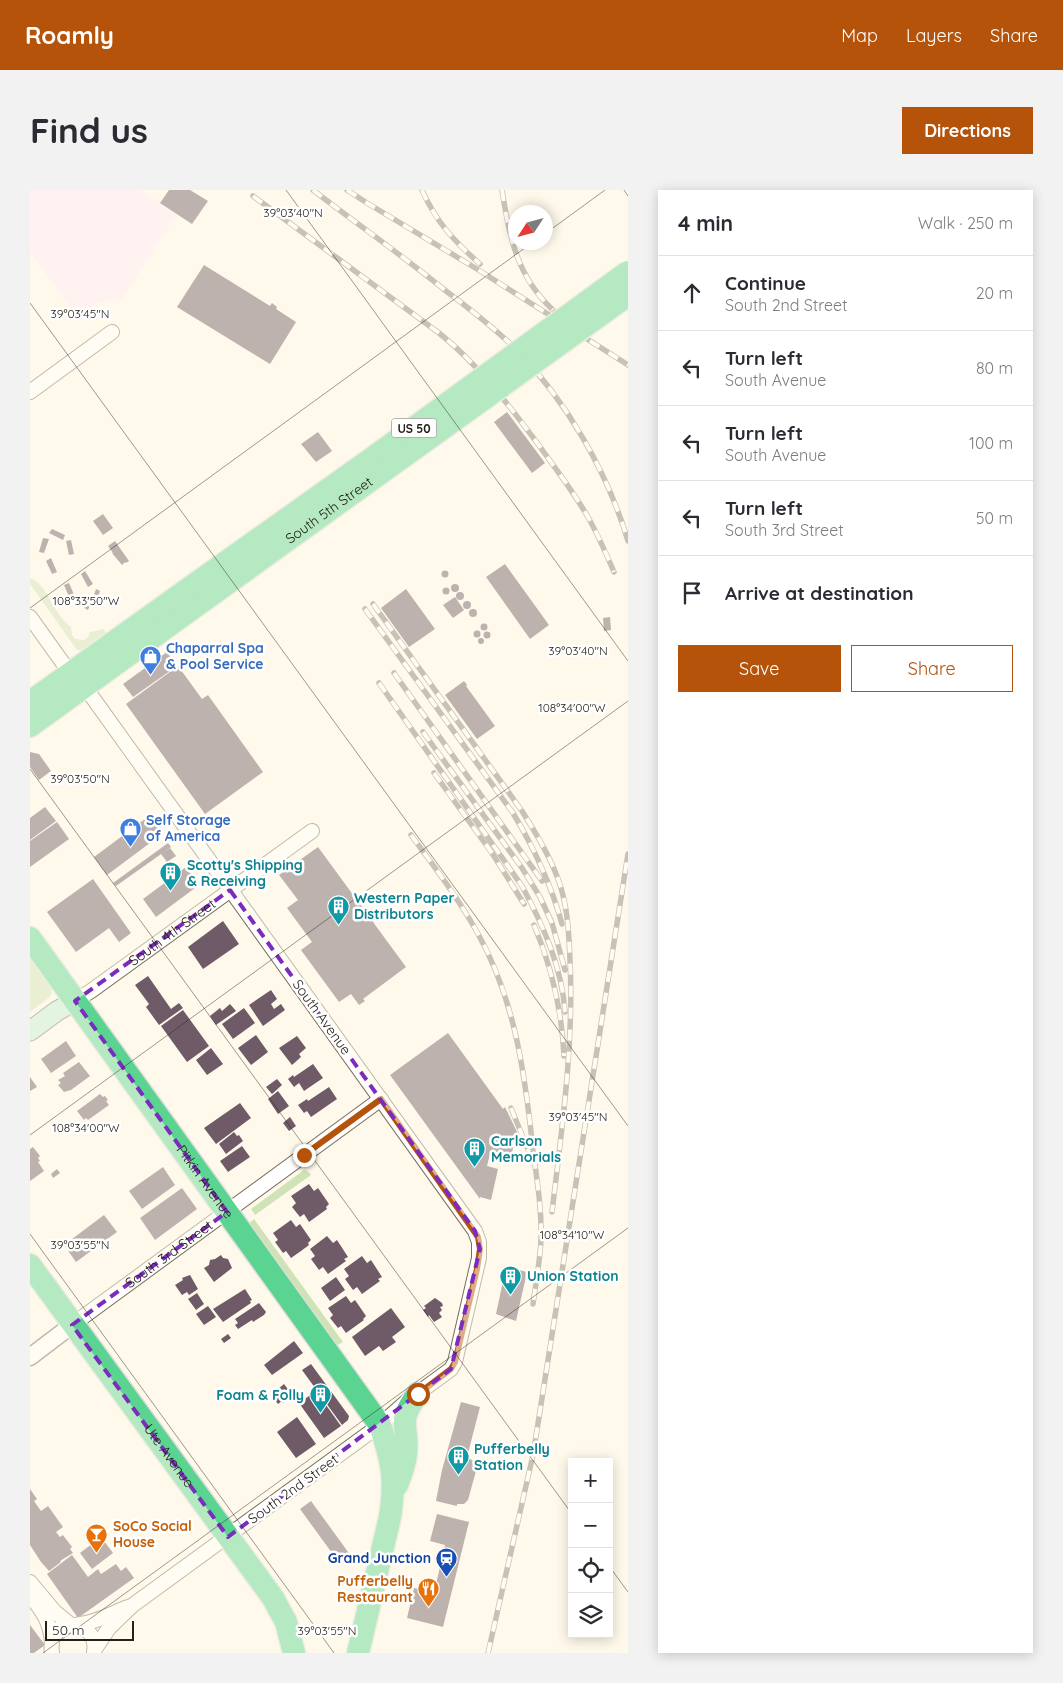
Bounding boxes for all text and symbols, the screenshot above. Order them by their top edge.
text: Roamly [25,20,114,50]
text: Map [841,24,878,47]
text: Layers [906,24,962,47]
text: Share [990,24,1038,47]
button: Directions [902,107,1033,154]
text: Find us [30,108,148,152]
text: 39°03'40"N [263,205,323,220]
north arrow [508,205,553,250]
text: 4 min [678,210,733,236]
text: Walk · 250 m [918,213,1013,233]
text: Continue [725,271,806,295]
icon: ahead [678,279,706,307]
text: 20 m [976,283,1013,303]
text: South 2nd Street [725,295,848,315]
text: 39°03'45"N [51,306,110,321]
text: Turn left [725,346,803,370]
icon: left [678,354,706,382]
text: 80 m [976,358,1013,378]
text: South Avenue [725,370,826,390]
road number: US 50 [392,418,436,438]
text: Turn left [725,421,803,445]
icon: left [678,429,706,457]
text: 100 m [969,433,1013,453]
text: South Avenue [725,445,826,465]
street label: South 5th Street [282,472,376,548]
text: Turn left [725,496,803,520]
icon: left [678,504,706,532]
text: 50 m [976,508,1013,528]
text: South 3rd Street [725,520,844,540]
icon: arrive [678,579,706,607]
text: Arrive at destination [725,581,914,605]
text: 108°33'50"W [53,593,120,608]
place label: Chaparral Spa & Pool Service [166,639,264,673]
text: 39°03'40"N [548,643,608,658]
shop icon: Chaparral Spa & Pool Service [138,644,162,675]
button: Save [678,645,841,692]
button: Share [851,645,1013,692]
text: 108°34'00"W [538,700,606,715]
text: 39°03'50"N [50,771,110,786]
place label: Self Storage of America [146,811,231,845]
shop icon: Self Storage of America [118,816,142,847]
place label: Scotty's Shipping & Receiving [187,856,303,890]
building icon: Scotty's Shipping & Receiving [159,861,183,892]
place label: Western Paper Distributors [354,889,455,923]
building icon: Western Paper Distributors [326,894,350,925]
street label: South 4th Street [125,895,219,970]
street label: South Avenue [289,976,355,1058]
text: 39°03'45"N [549,1109,608,1124]
text: 108°34'00"W [52,1120,120,1135]
place label: Carlson Memorials [491,1132,561,1166]
building icon: Carlson Memorials [463,1137,487,1168]
street label: Pitkin Avenue [173,1141,238,1222]
route end [293,1144,316,1167]
street label: South 3rd Street [122,1216,216,1292]
text: 108°34'10"W [540,1227,605,1242]
text: 39°03'55"N [50,1237,110,1252]
building icon: Union Station [499,1264,523,1295]
place label: Union Station [527,1267,619,1285]
building icon: Foam & Folly [308,1383,332,1414]
route start [407,1383,430,1406]
place label: Foam & Folly [216,1386,304,1404]
street label: Ute Avenue [140,1420,198,1491]
place label: Pufferbelly Station [474,1440,550,1474]
building icon: Pufferbelly Station [446,1445,470,1476]
street label: South 2nd Street [244,1450,342,1528]
map controls [568,1458,613,1638]
button: + [568,1458,613,1503]
button: − [568,1503,613,1548]
place label: SoCo Social House [113,1517,192,1551]
bar icon: SoCo Social House [85,1522,109,1553]
station icon: Grand Junction [435,1546,459,1577]
button: locate [568,1548,613,1593]
place label: Grand Junction [328,1549,431,1567]
place label: Pufferbelly Restaurant [337,1572,413,1606]
restaurant icon: Pufferbelly Restaurant [417,1577,441,1608]
button: layers [568,1593,613,1638]
scale bar [45,1618,134,1641]
text: 50 m [52,1621,85,1639]
text: 39°03'55"N [297,1623,357,1638]

